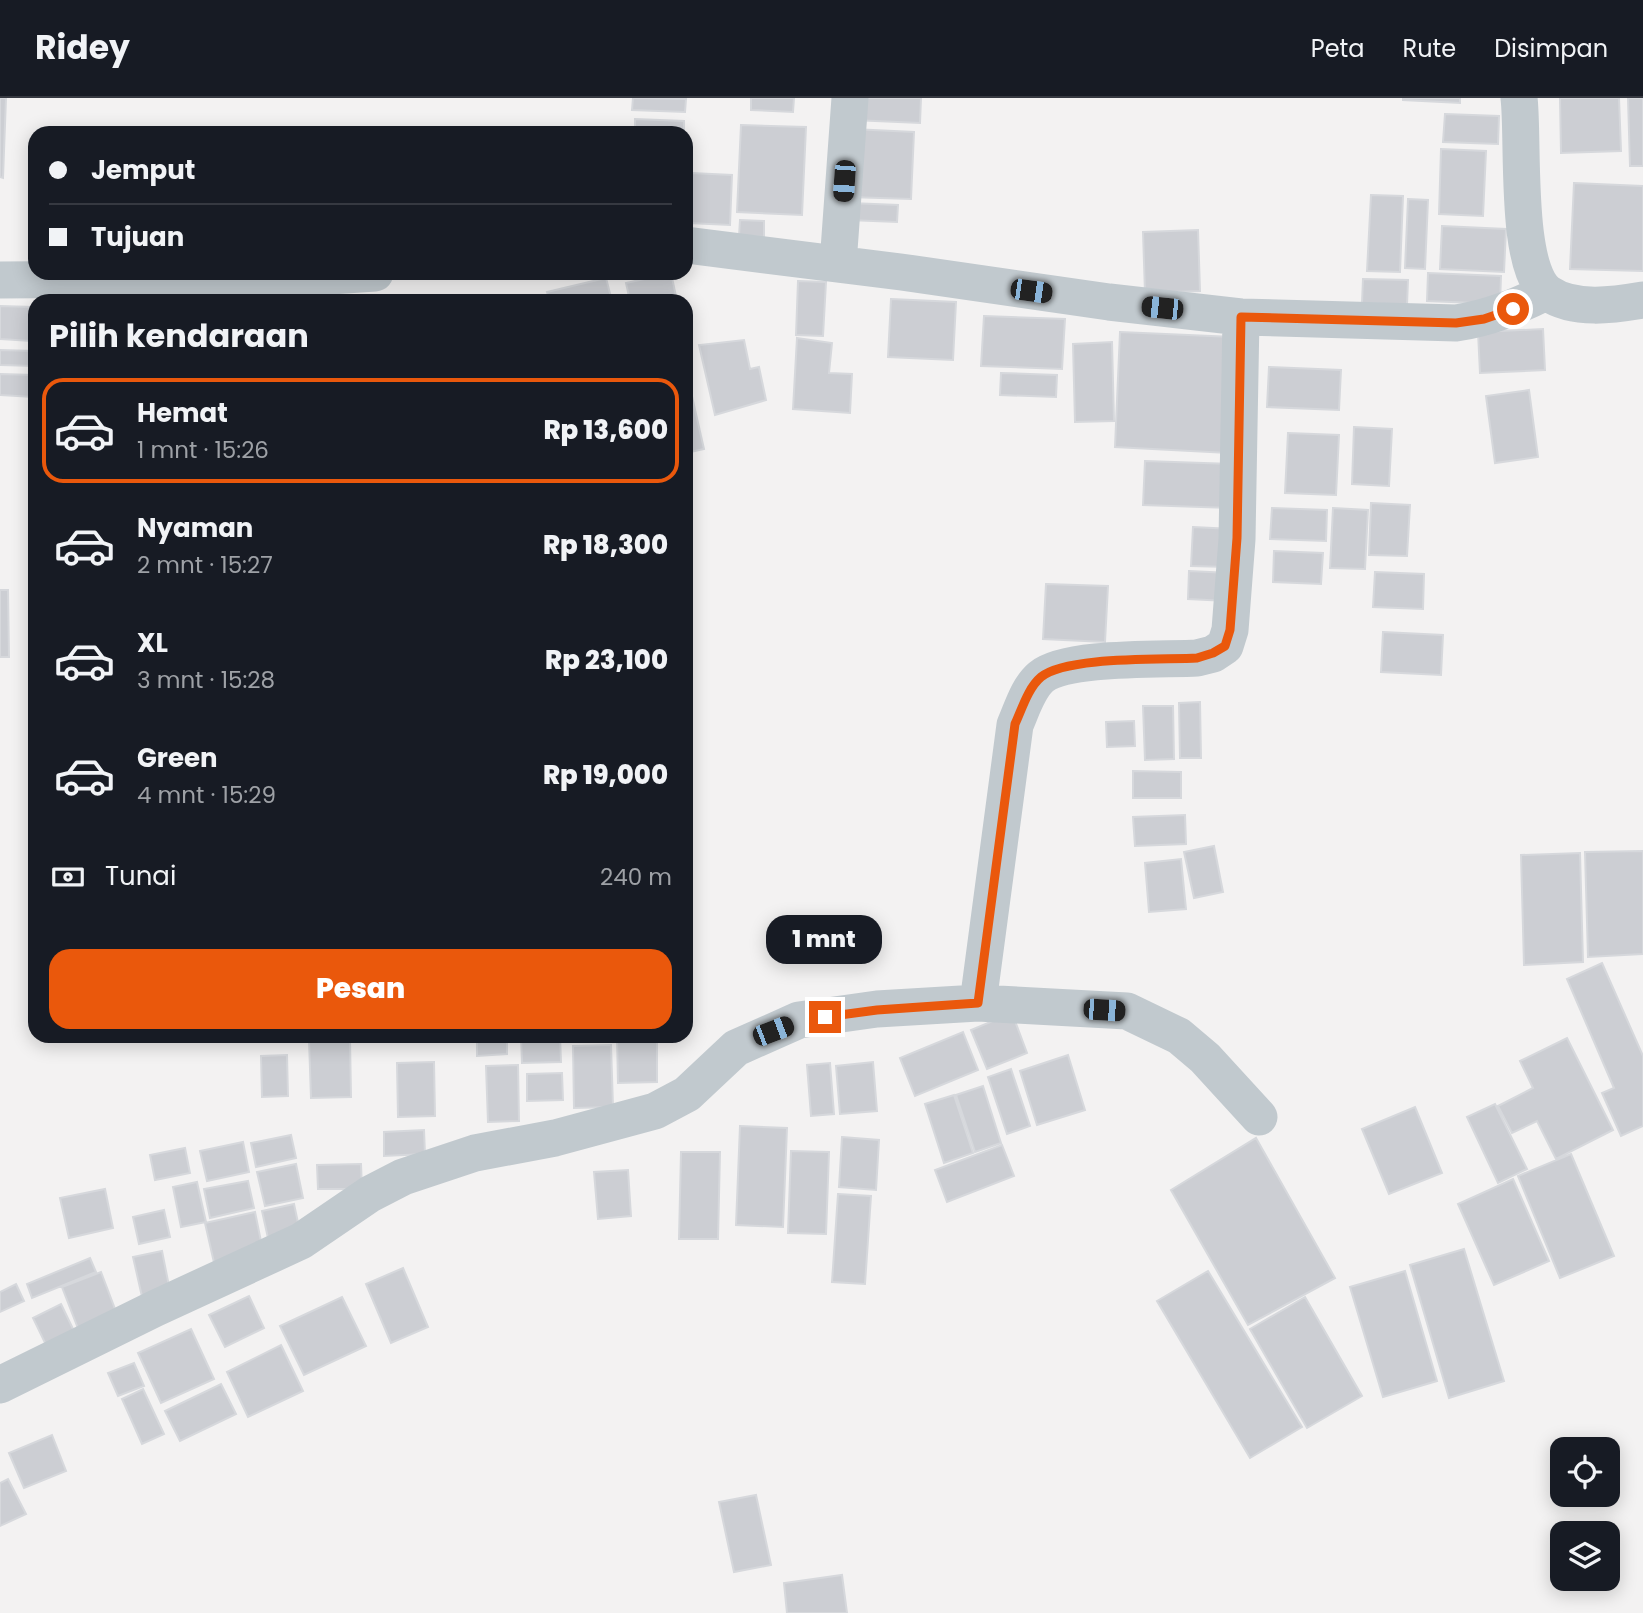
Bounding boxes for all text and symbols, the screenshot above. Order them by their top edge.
text: Ridey [35,24,130,71]
text: Peta [1311,32,1365,65]
text: Rute [1403,32,1456,65]
text: Disimpan [1494,32,1608,65]
text: Jemput [91,152,195,188]
car [833,159,856,203]
text: Tujuan [91,219,184,255]
car [1009,278,1054,304]
route start [1497,293,1529,325]
car [1141,295,1184,321]
text: Pilih kendaraan [49,313,309,358]
text: Hemat [137,395,228,431]
icon: car [53,399,116,462]
text: Rp 13,600 [543,412,668,448]
text: 1 mnt · 15:26 [137,434,269,466]
text: Nyaman [137,510,253,546]
icon: car [53,514,116,577]
text: Rp 18,300 [543,527,668,563]
text: 2 mnt · 15:27 [137,549,273,581]
text: XL [137,625,168,661]
icon: car [53,629,116,692]
text: Rp 23,100 [545,642,668,678]
text: 3 mnt · 15:28 [137,664,275,696]
text: Green [137,740,218,776]
icon: car [53,744,116,807]
text: Rp 19,000 [543,757,668,793]
text: 4 mnt · 15:29 [137,779,276,811]
icon: cash [49,858,87,896]
text: Tunai [105,858,176,894]
text: 240 m [600,861,672,893]
callout: 1 mnt [767,916,883,964]
text: 1 mnt [792,923,856,955]
button: Pesan [49,949,672,1029]
car [1083,998,1126,1022]
route end [809,1001,841,1033]
car [750,1014,797,1048]
map controls [1550,1437,1620,1591]
button: locate [1550,1437,1620,1507]
button: layers [1550,1521,1620,1591]

